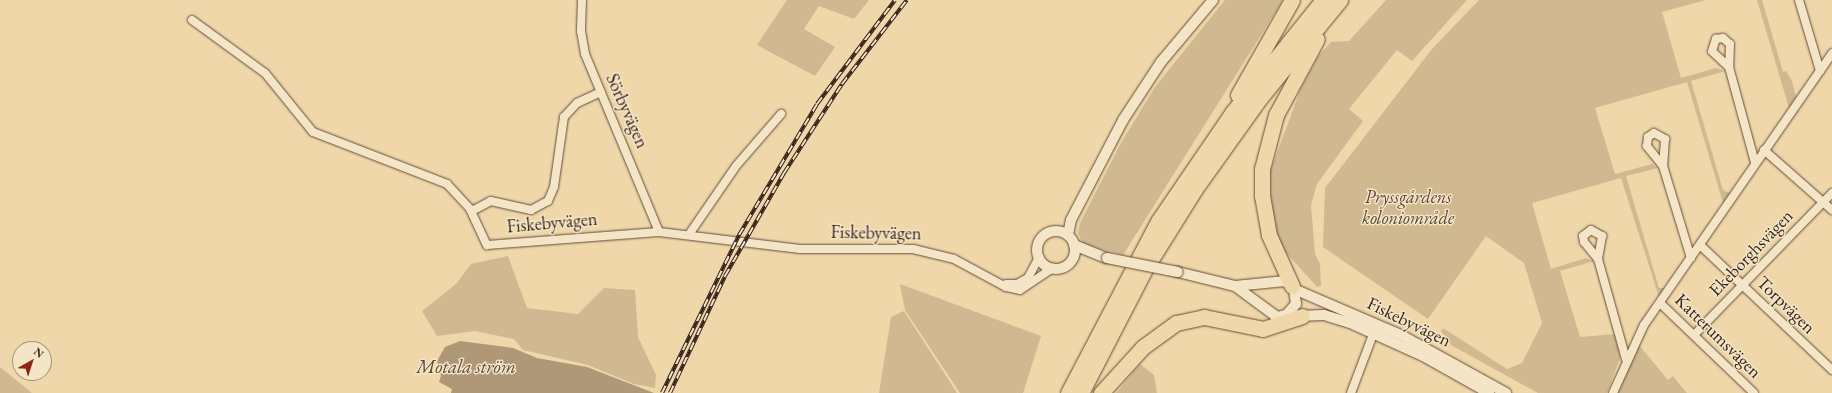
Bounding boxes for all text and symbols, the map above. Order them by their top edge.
street label: Sörbyvägen [601,70,653,152]
park label: Pryssgårdens koloniområde [1362,187,1454,230]
street label: Ekeborghsvägen [1704,205,1798,301]
street label: Fiskebyvägen [506,208,598,238]
street label: Fiskebyvägen [830,221,922,245]
street label: Torpvägen [1752,272,1820,338]
street label: Katterumsvägen [1670,289,1766,383]
street label: Fiskebyvägen [1363,292,1455,352]
north arrow [12,341,52,381]
text: N [31,344,47,361]
water label: Motala ström [416,356,516,378]

